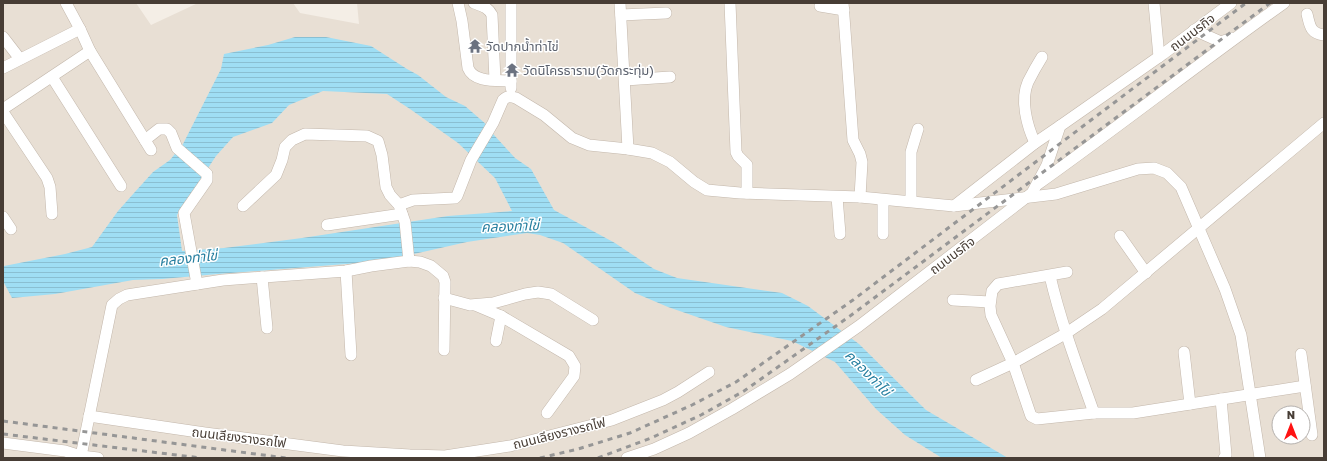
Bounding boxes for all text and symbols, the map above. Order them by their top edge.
street label: ถนนนรกิจ [1166,10,1218,54]
place label: วัดปากน้ำท่าไข่ [486,37,559,54]
temple icon: วัดปากน้ำท่าไข่ [467,38,483,54]
temple icon: วัดนิโครธาราม(วัดกระทุ่ม) [504,62,520,78]
place label: วัดนิโครธาราม(วัดกระทุ่ม) [523,62,654,78]
water label: คลองท่าไข่ [481,216,541,235]
street label: ถนนนรกิจ [926,233,978,277]
water label: คลองท่าไข่ [158,246,220,269]
water label: คลองท่าไข่ [842,346,896,401]
north arrow [1271,405,1311,445]
text: N [1287,408,1295,421]
street label: ถนนเลียงรางรถไฟ [511,414,607,452]
street label: ถนนเลียงรางรถไฟ [191,423,287,451]

